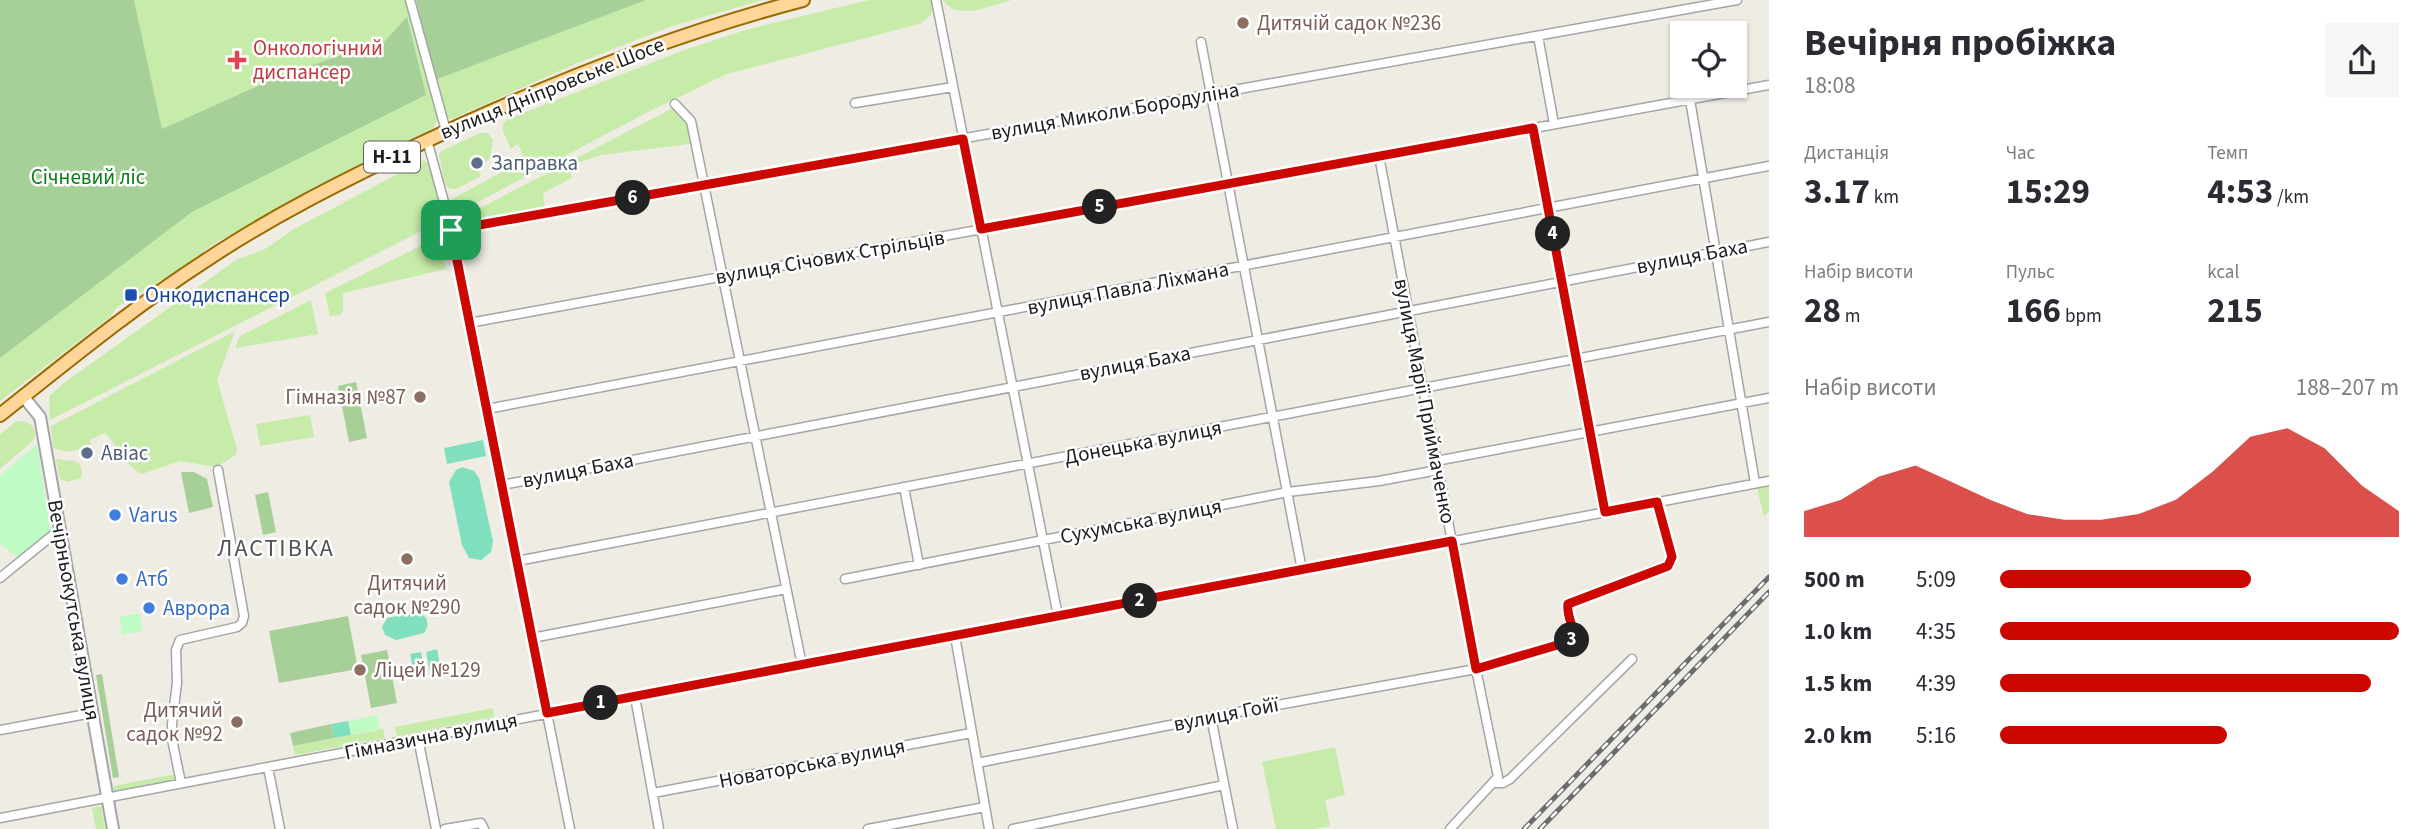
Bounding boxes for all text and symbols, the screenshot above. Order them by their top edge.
place label: Дитячій садок №236 [1257,8,1441,38]
marker: Дитячій садок №236 [1235,15,1251,31]
text: Вечірня пробіжка [1804,16,2116,70]
map controls [1670,21,1747,98]
button: locate [1670,21,1747,98]
button: share [2325,23,2399,97]
street label: вулиця Дніпровське Шосе [435,29,669,147]
place label: Онкологічний диспансер [253,33,383,87]
marker: Онкологічний диспансер [227,50,247,70]
text: 18:08 [1804,69,1855,102]
street label: вулиця Миколи Бородуліна [988,74,1242,148]
text: Дистанція [1804,140,1889,167]
text: Час [2006,140,2035,167]
text: Темп [2207,140,2248,167]
road number: Н-11 [364,141,420,172]
place label: Заправка [491,148,578,178]
marker: Заправка [469,155,485,171]
park label: Січневий ліс [31,162,146,192]
text: 3.17 [1804,167,1870,217]
text: 15:29 [2006,167,2090,217]
text: 4:53 [2207,167,2273,217]
pin: 6 [616,180,650,216]
text: 6 [627,184,638,211]
text: km [1870,184,1899,211]
text: /km [2273,184,2309,211]
pin: 5 [1082,190,1118,224]
text: 5 [1094,193,1105,220]
pin [421,200,481,260]
icon: arrive [432,211,470,249]
pin: 4 [1536,216,1570,252]
text: 4 [1547,220,1558,247]
street label: вулиця Січових Стрільців [713,222,947,292]
street label: вулиця Баха [1634,231,1750,281]
street label: вулиця Павла Ліхмана [1025,254,1231,322]
text: Набір висоти [1804,259,1913,286]
text: Пульс [2006,259,2055,286]
text: kcal [2207,259,2239,286]
street label: вулиця Марії Приймаченко [1386,276,1464,526]
place label: Онкодиспансер [145,280,290,310]
text: 28 [1804,286,1841,336]
text: 166 [2006,286,2061,336]
text: 215 [2207,286,2263,336]
marker: Онкодиспансер [123,287,139,303]
text: m [1841,303,1861,330]
text: bpm [2061,303,2102,330]
street label: вулиця Баха [1077,338,1193,388]
text: Набір висоти [1804,371,1936,404]
text: 188–207 m [2296,371,2399,404]
place label: Гімназія №87 [285,382,406,412]
marker: Гімназія №87 [412,389,428,405]
street label: Донецька вулиця [1062,412,1224,472]
place label: Авіас [101,438,149,468]
marker: Авіас [79,445,95,461]
street label: вулиця Баха [520,445,636,495]
street label: Сухумська вулиця [1057,491,1225,551]
street label: Вечірньокутська вулиця [40,497,108,723]
place label: Varus [129,500,178,530]
marker: Varus [107,507,123,523]
district label: ЛАСТІВКА [217,531,335,566]
marker: Дитячий садок №290 [399,551,415,567]
text: 500 m [1804,563,1865,596]
text: 5:09 [1916,563,1956,596]
place label: Атб [136,564,168,594]
place label: Дитячий садок №290 [353,568,461,622]
marker: Атб [114,571,130,587]
pin: 2 [1122,584,1158,618]
text: 2 [1134,587,1145,614]
place label: Аврора [163,593,230,623]
marker: Аврора [141,600,157,616]
text: 1.0 km [1804,615,1872,648]
text: 4:35 [1916,615,1956,648]
pin: 3 [1554,622,1590,658]
text: 3 [1566,626,1577,653]
place label: Ліцей №129 [374,655,481,685]
marker: Ліцей №129 [352,662,368,678]
text: 1.5 km [1804,667,1872,700]
text: 4:39 [1916,667,1956,700]
pin: 1 [584,686,618,720]
text: 1 [595,689,606,716]
street label: вулиця Гойї [1171,689,1282,739]
place label: Дитячий садок №92 [126,695,223,749]
street label: Гімназична вулиця [342,704,520,768]
marker: Дитячий садок №92 [229,714,245,730]
text: 2.0 km [1804,719,1872,752]
text: 5:16 [1916,719,1956,752]
street label: Новаторська вулиця [716,730,908,796]

